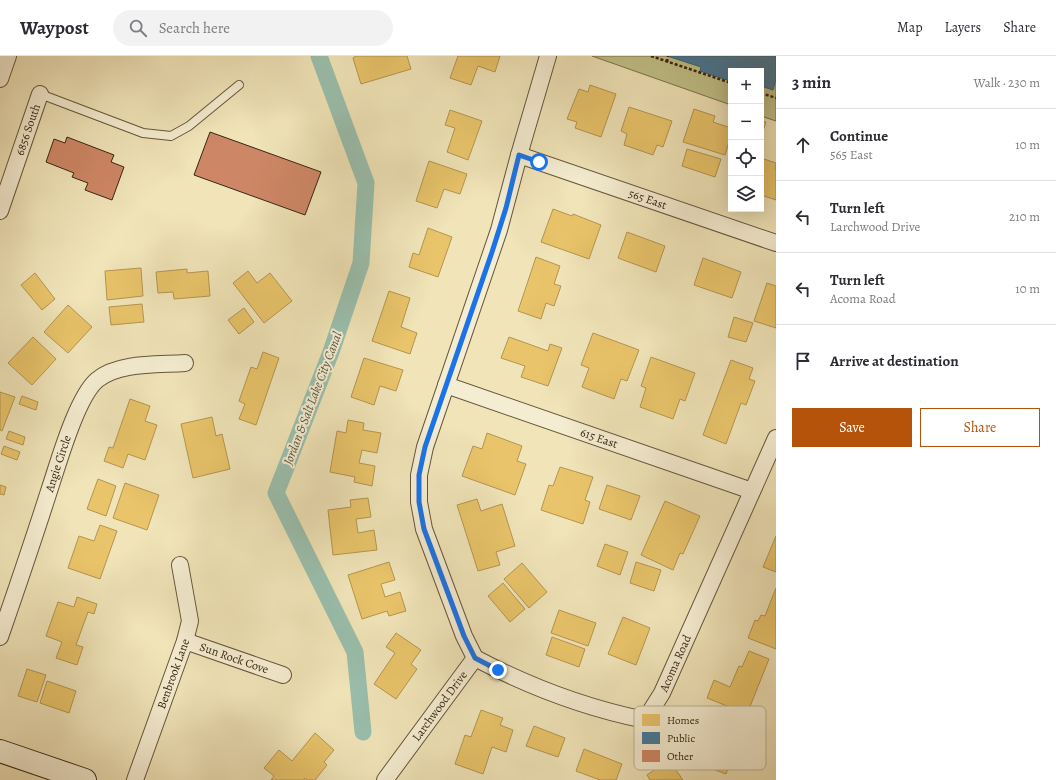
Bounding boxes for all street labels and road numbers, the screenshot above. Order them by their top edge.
street label: 6856 South [12,101,44,158]
street label: 565 East [626,185,669,213]
street label: 615 East [578,424,620,452]
street label: Angie Circle [41,433,75,495]
street label: Acoma Road [655,632,695,695]
street label: Benbrook Lane [153,636,193,711]
street label: Sun Rock Cove [198,639,271,677]
street label: Larchwood Drive [408,668,471,744]

